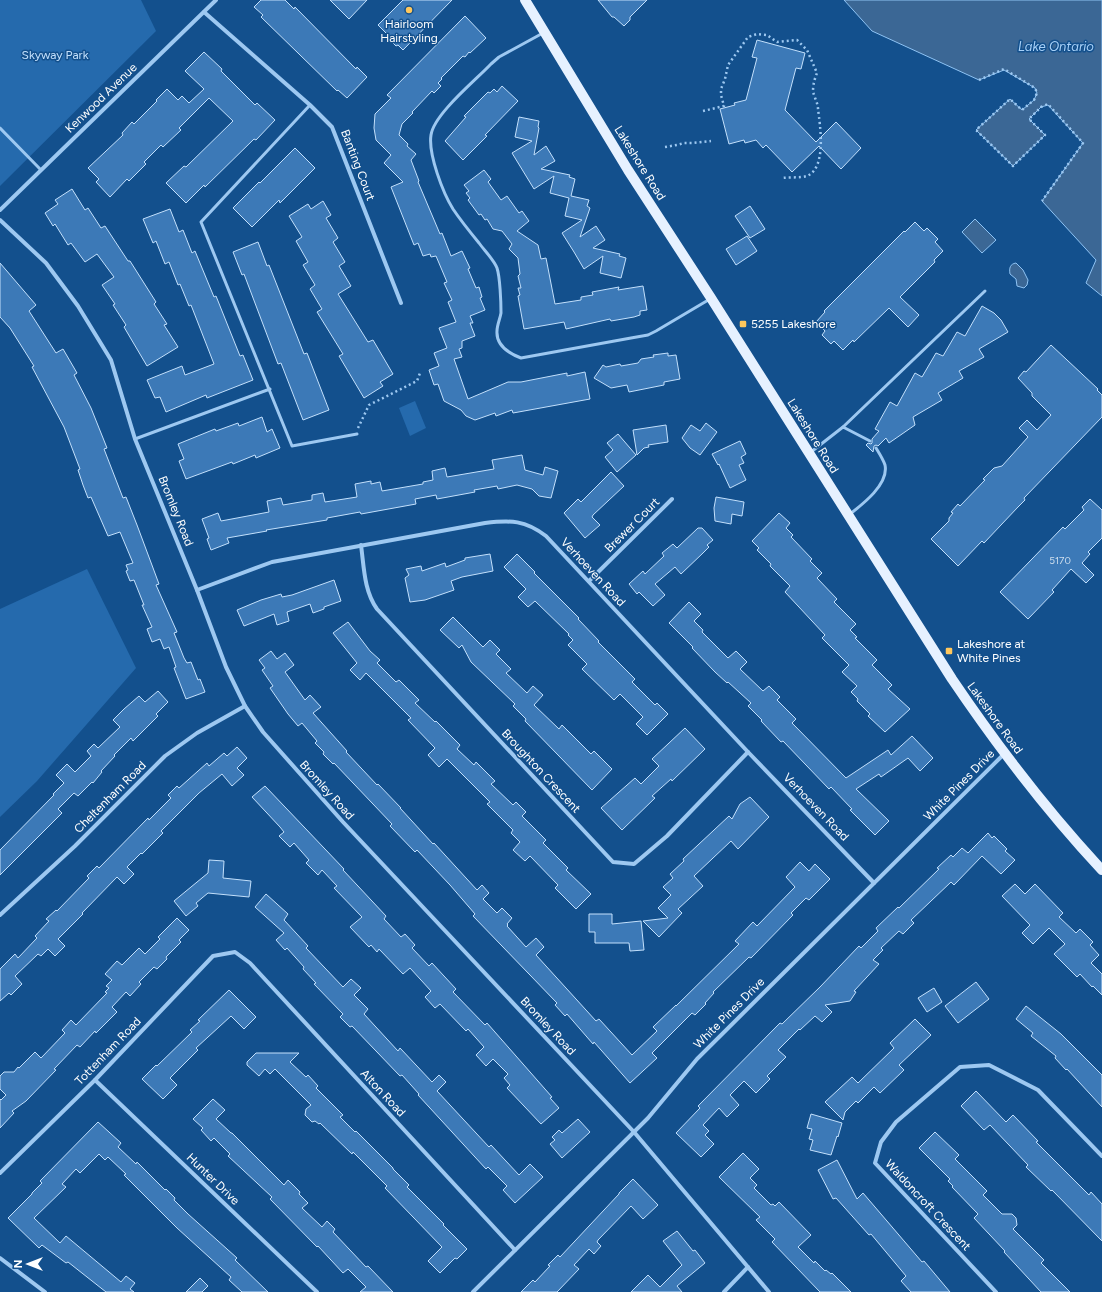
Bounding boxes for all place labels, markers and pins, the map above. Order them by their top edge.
marker: Hairloom Hairstyling [404,5,414,15]
place label: Hairloom Hairstyling [380,17,438,45]
place label: 5255 Lakeshore [751,317,836,331]
marker: 5255 Lakeshore [738,319,748,329]
place label: Lakeshore at White Pines [957,637,1026,665]
marker: Lakeshore at White Pines [944,646,954,656]

